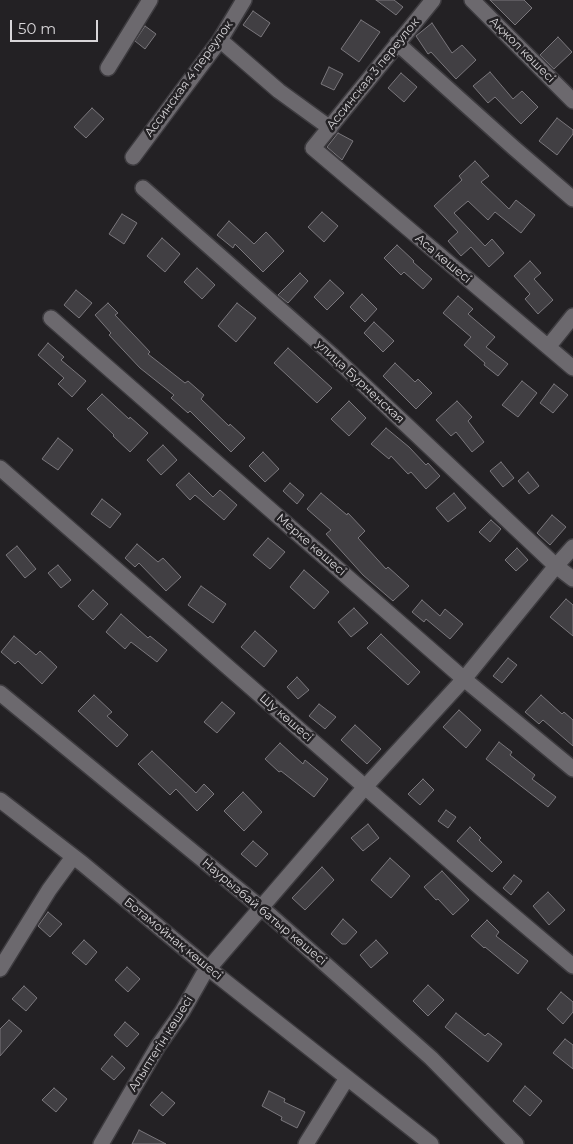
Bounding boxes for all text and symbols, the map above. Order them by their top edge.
scale bar [12,10,100,42]
street label: Ақжол көшесі [486,14,558,86]
street label: Ассинская 3 переулок [324,15,422,133]
street label: Ассинская 4 переулок [142,18,236,140]
text: 50 m [18,19,56,38]
street label: Аса көшесі [412,231,474,287]
street label: улица Бурненская [313,337,407,427]
street label: Мерке көшесі [273,511,349,579]
street label: Шу көшесі [256,691,316,745]
street label: Наурызбай батыр көшесі [199,856,329,968]
street label: Ботамойнақ көшесі [121,895,225,983]
street label: Алыптегін көшесі [126,994,196,1094]

